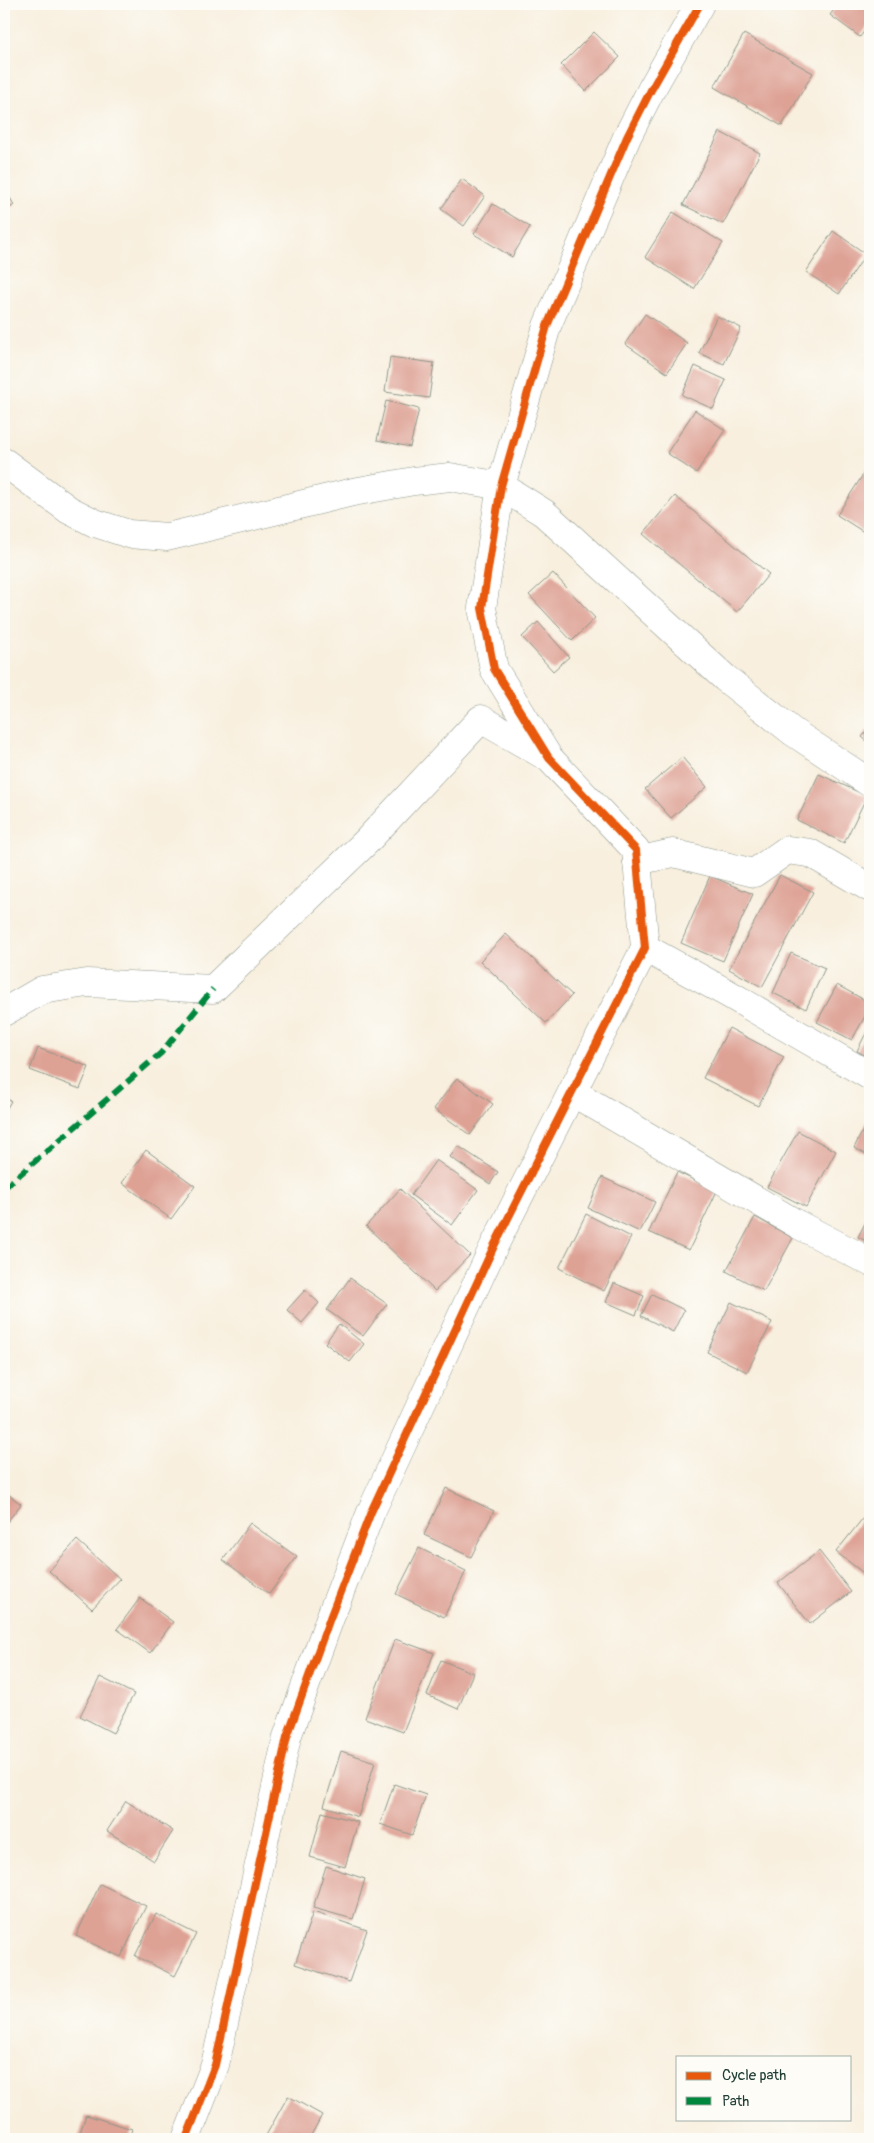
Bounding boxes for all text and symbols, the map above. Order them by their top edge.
legend [676,2056,852,2120]
text: Cycle path [722,2066,786,2085]
text: Path [722,2092,749,2111]

